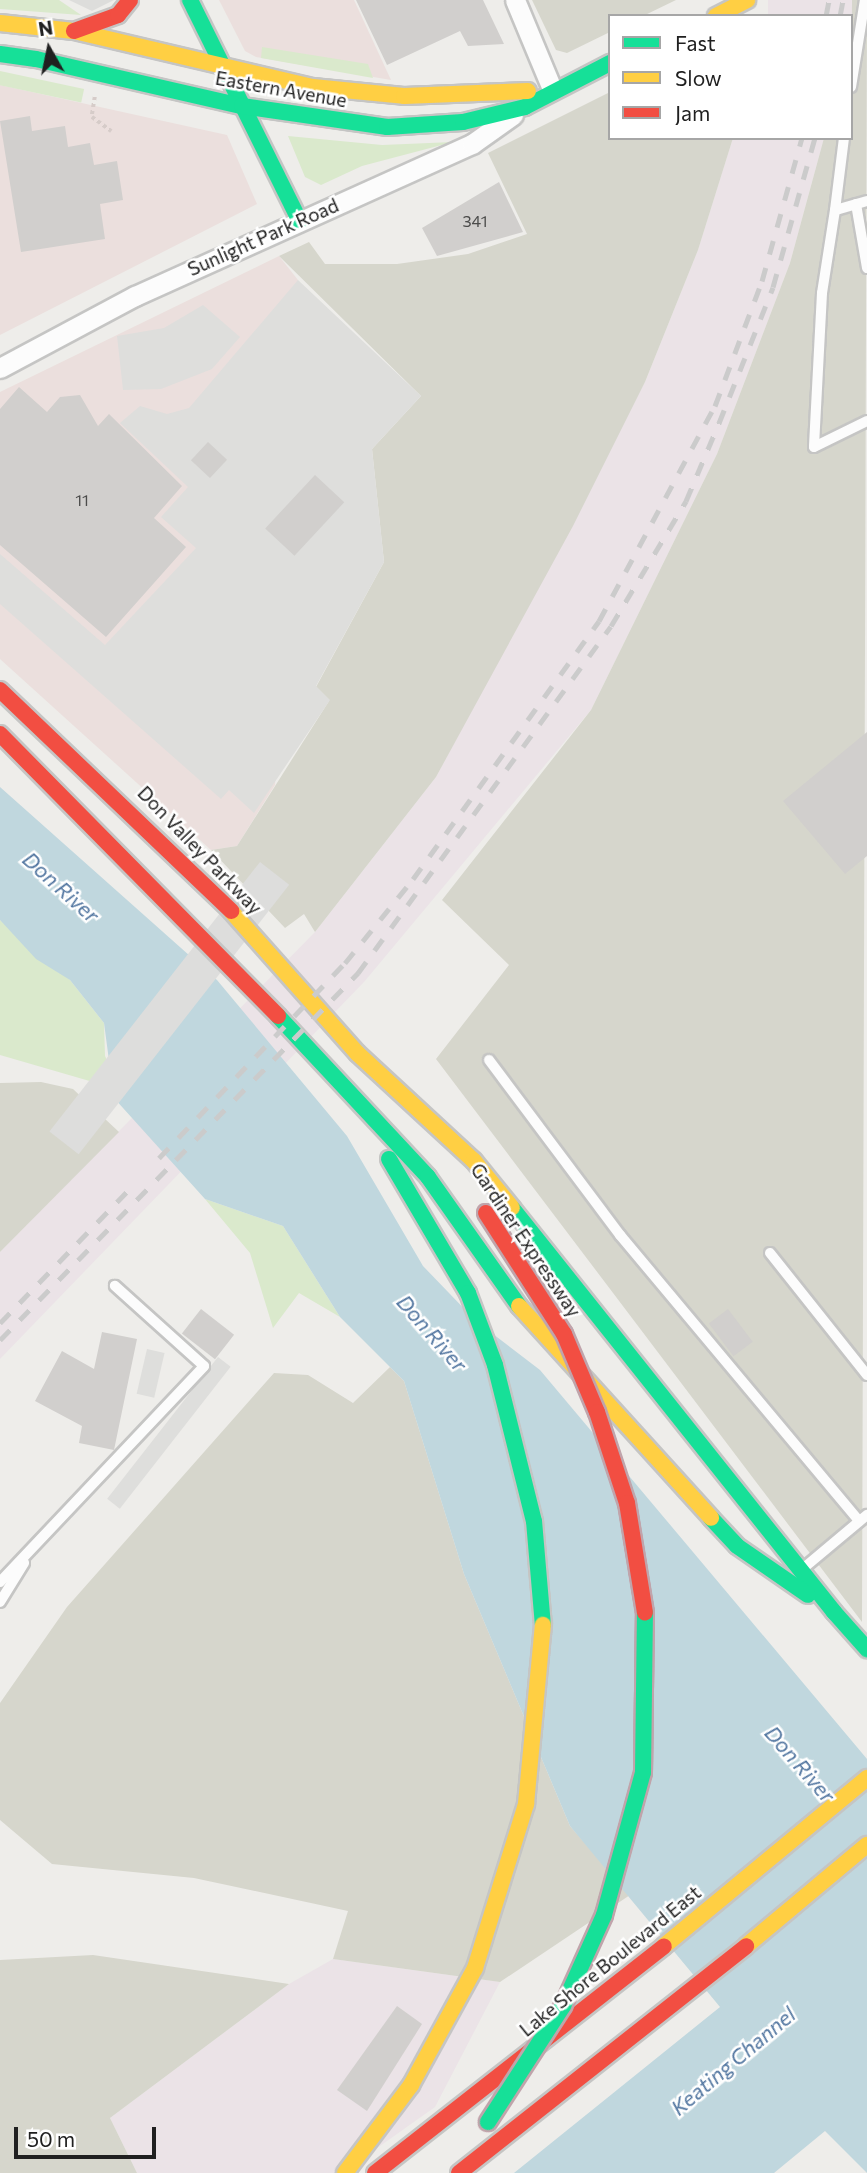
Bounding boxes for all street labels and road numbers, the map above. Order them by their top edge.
street label: Eastern Avenue [214,66,348,112]
street label: Sunlight Park Road [184,193,342,281]
street label: Don Valley Parkway [133,781,267,919]
street label: Gardiner Expressway [466,1159,586,1321]
street label: Lake Shore Boulevard East [515,1881,705,2041]

